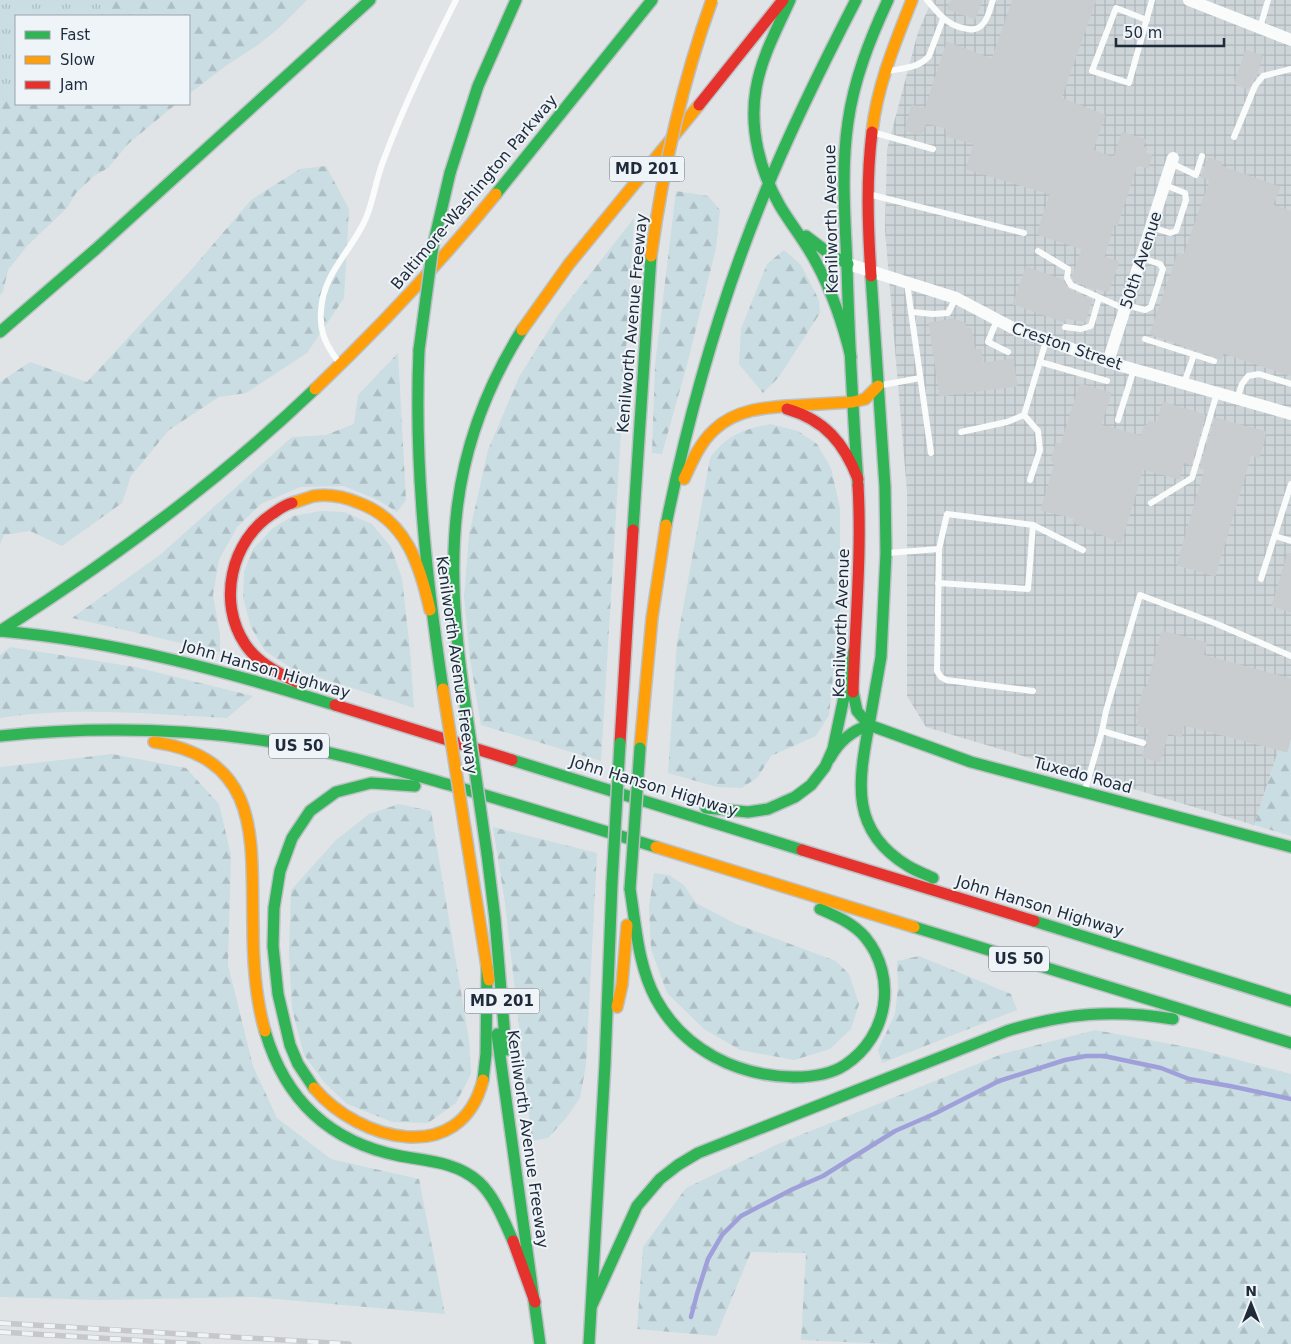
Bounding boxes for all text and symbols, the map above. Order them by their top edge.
legend [15,15,190,105]
scale bar [1116,15,1224,47]
text: 50 m [1124,24,1162,42]
text: Fast [60,26,90,44]
text: Slow [60,51,95,69]
text: Jam [59,76,88,94]
street label: Baltimore-Washington Parkway [387,91,561,293]
street label: Kenilworth Avenue [820,144,842,294]
road number: MD 201 [610,156,684,182]
street label: 50th Avenue [1116,209,1166,311]
street label: Kenilworth Avenue Freeway [613,212,651,434]
street label: Creston Street [1009,318,1125,374]
street label: Kenilworth Avenue [829,548,853,698]
street label: Kenilworth Avenue Freeway [432,555,482,775]
street label: John Hanson Highway [179,636,352,702]
road number: US 50 [269,734,329,758]
street label: John Hanson Highway [567,751,740,821]
street label: Tuxedo Road [1031,752,1134,797]
street label: John Hanson Highway [953,871,1126,941]
road number: US 50 [989,946,1049,972]
road number: MD 201 [464,988,540,1014]
street label: Kenilworth Avenue Freeway [503,1029,553,1249]
north arrow [1226,1279,1276,1329]
text: N [1245,1283,1257,1299]

